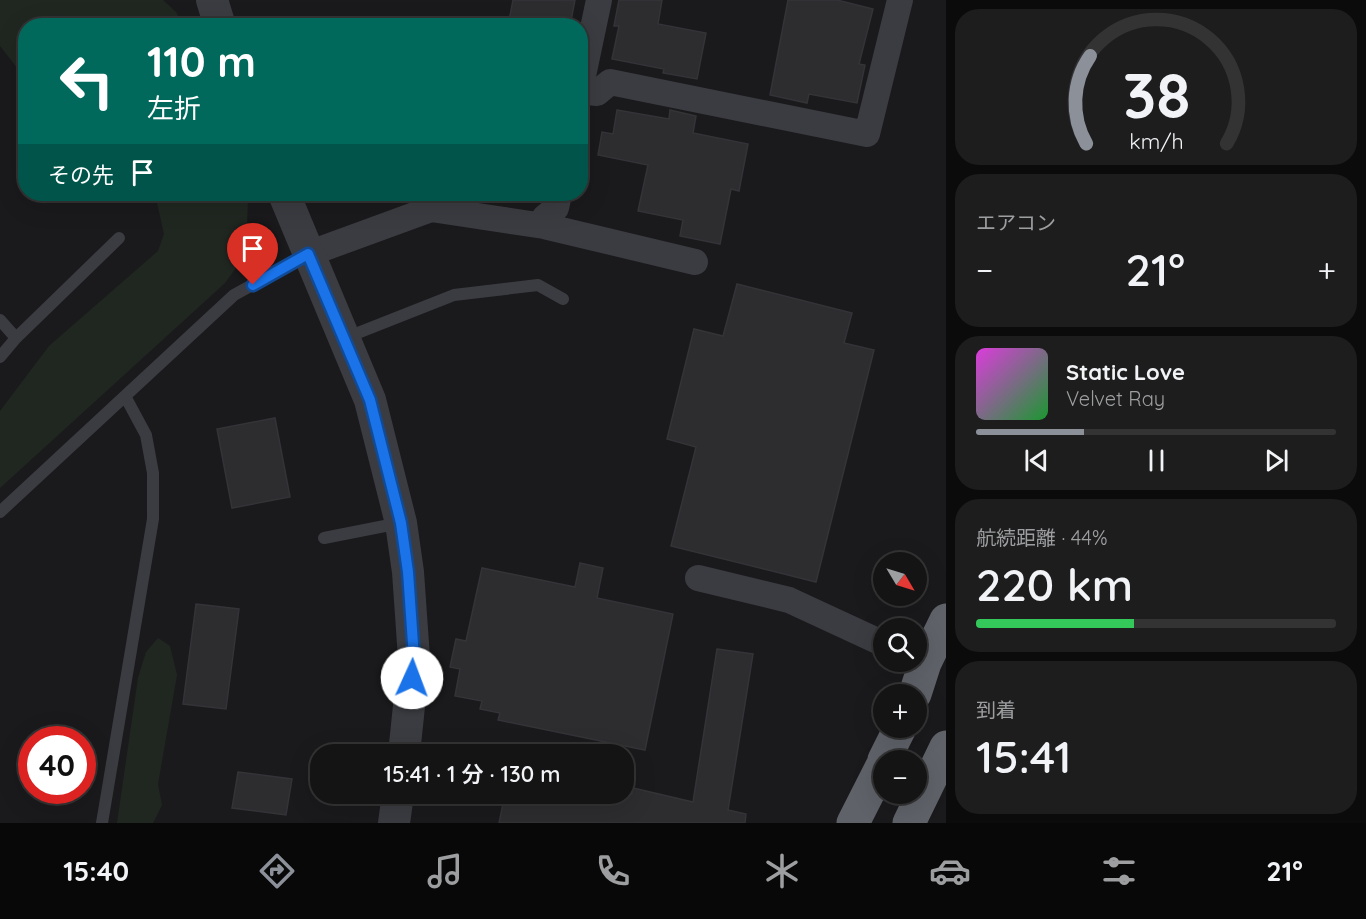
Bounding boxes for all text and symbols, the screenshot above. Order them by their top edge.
text: 110 m [147,35,256,88]
icon: left [48,42,126,120]
text: 38 [1122,56,1190,134]
text: 左折 [147,91,201,125]
text: km/h [1129,128,1183,154]
icon: arrive [126,156,159,189]
text: その先 [48,161,114,189]
text: エアコン [976,210,1056,235]
pin [227,223,278,285]
icon: arrive [236,232,269,265]
text: 21° [1126,241,1185,297]
text: − [976,249,993,290]
text: + [1317,249,1336,290]
text: Static Love [1066,358,1185,386]
text: Velvet Ray [1066,386,1165,411]
icon: previous [1020,444,1053,477]
icon: pause [1140,444,1173,477]
icon: next [1260,444,1293,477]
text: 航続距離 · 44% [976,525,1107,550]
north arrow [873,552,927,606]
map controls [873,552,927,804]
text: 220 km [976,556,1133,612]
button: search [873,618,927,672]
position arrow [380,646,444,710]
button: + [873,684,927,738]
text: 到着 [976,697,1016,722]
speed limit sign: 40 [18,726,96,804]
text: 15:41 [976,728,1071,784]
button: − [873,750,927,804]
text: 15:41 · 1 分 · 130 m [384,760,560,788]
icon: directions [256,850,298,892]
icon: music [424,850,466,892]
icon: phone [592,850,634,892]
icon: climate [761,850,803,892]
icon: car [929,850,971,892]
icon: filters [1098,850,1140,892]
text: 15:40 [63,854,129,888]
text: 21° [1266,854,1303,888]

